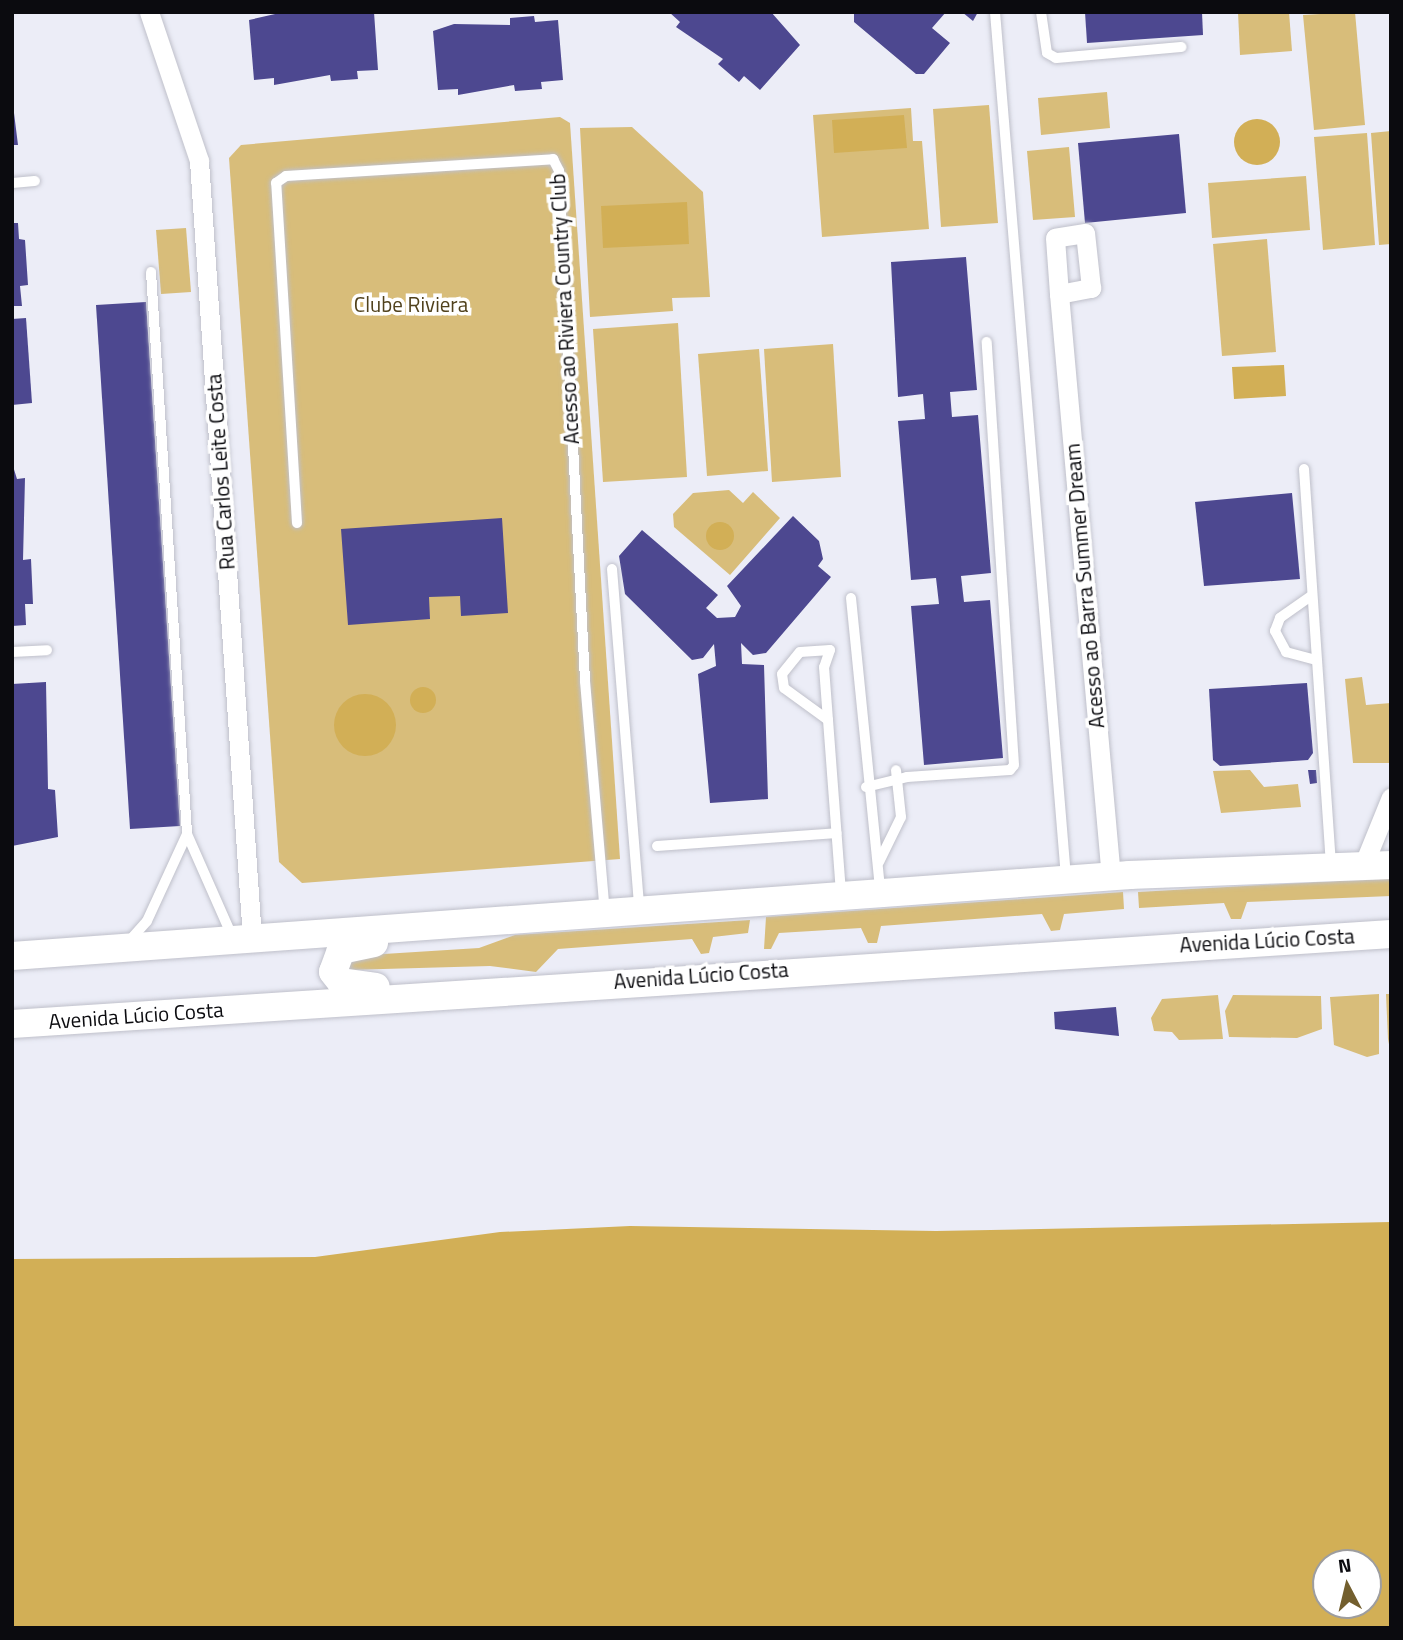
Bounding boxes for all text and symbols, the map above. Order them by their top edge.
street label: Acesso ao Riviera Country Club [544,173,584,445]
park label: Clube Riviera [354,291,468,317]
street label: Rua Carlos Leite Costa [201,373,239,571]
street label: Acesso ao Barra Summer Dream [1059,442,1109,730]
street label: Avenida Lúcio Costa [1179,923,1355,957]
street label: Avenida Lúcio Costa [613,956,789,994]
street label: Avenida Lúcio Costa [48,996,224,1034]
north arrow [1312,1549,1382,1619]
text: N [1336,1549,1353,1580]

